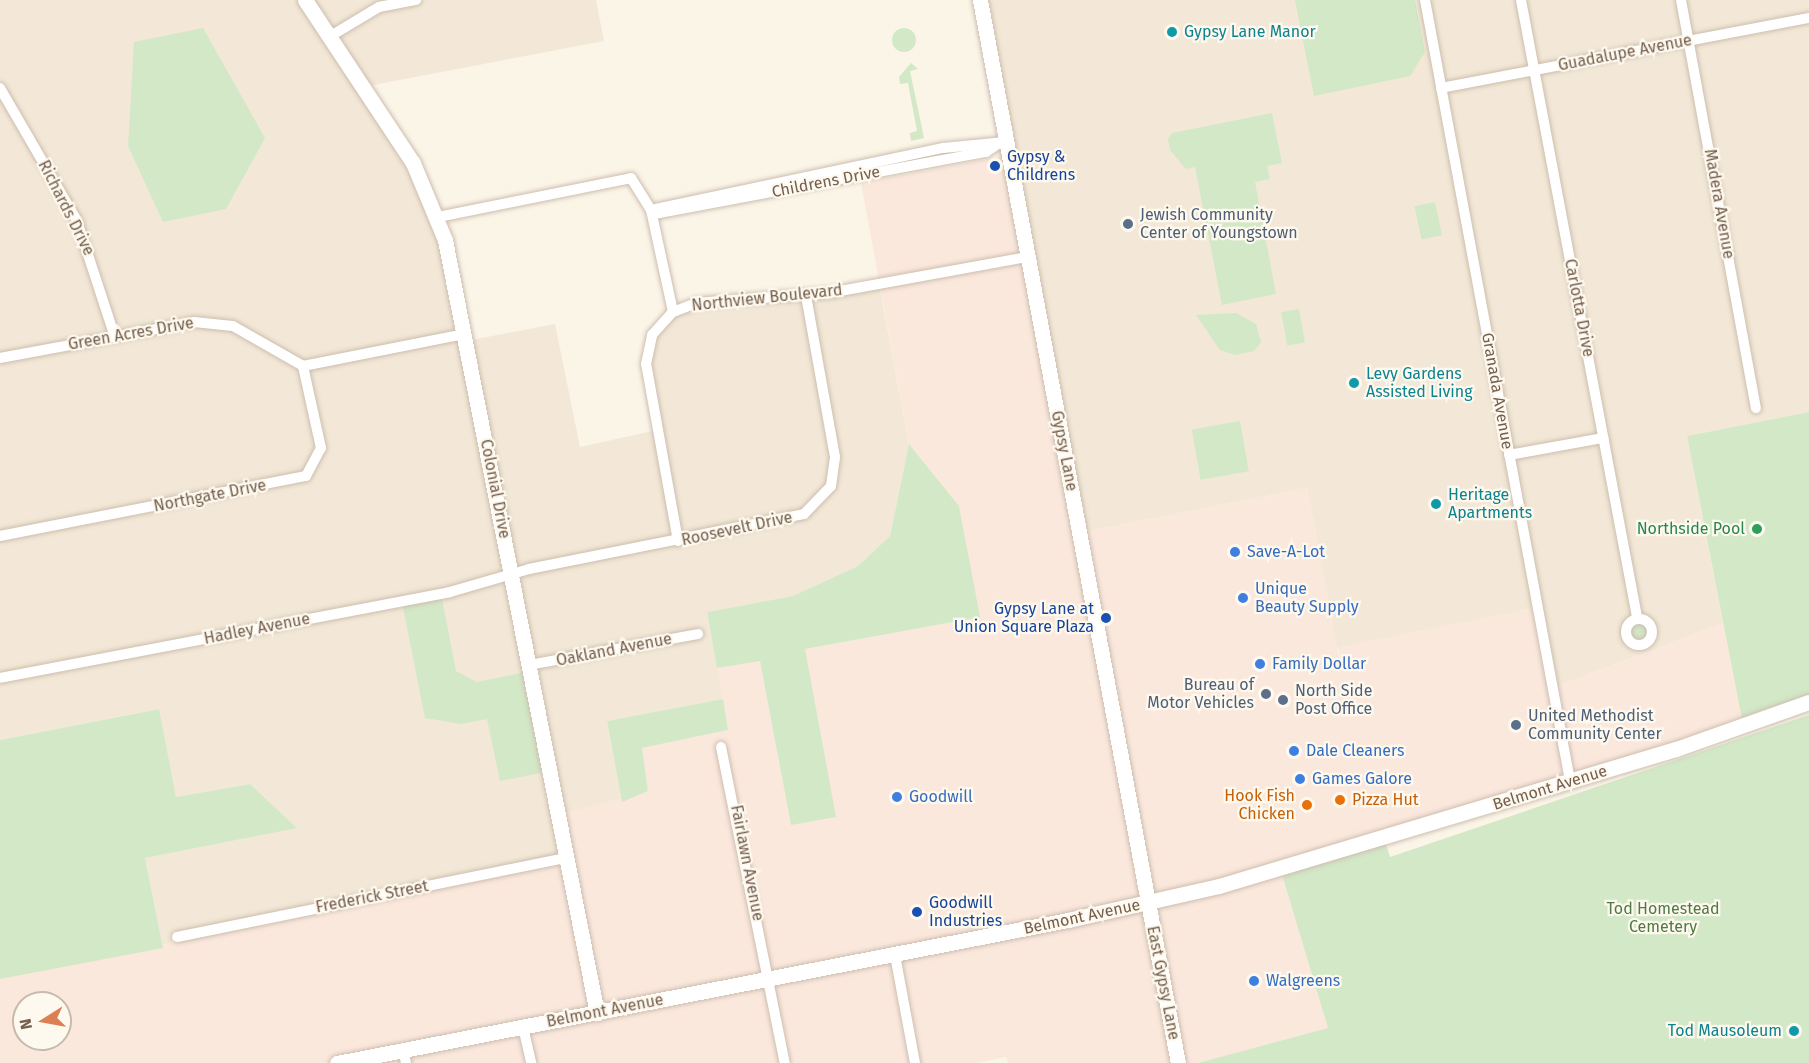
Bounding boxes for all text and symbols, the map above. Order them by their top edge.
place label: Gypsy Lane Manor [1184,22,1316,42]
marker: Gypsy Lane Manor [1165,25,1179,39]
street label: Guadalupe Avenue [1557,31,1693,75]
place label: Gypsy & Childrens [1007,147,1075,185]
street label: Madera Avenue [1700,148,1738,260]
street label: Richards Drive [34,157,98,259]
marker: Gypsy & Childrens [988,159,1002,173]
street label: Childrens Drive [770,162,882,202]
place label: Jewish Community Center of Youngstown [1140,205,1298,243]
marker: Jewish Community Center of Youngstown [1121,217,1135,231]
street label: Carlotta Drive [1560,257,1598,359]
street label: Northview Boulevard [691,281,843,315]
street label: Green Acres Drive [67,313,195,355]
street label: Granada Avenue [1477,331,1517,451]
place label: Levy Gardens Assisted Living [1366,364,1473,402]
marker: Levy Gardens Assisted Living [1347,376,1361,390]
street label: Gypsy Lane [1047,409,1081,493]
street label: Colonial Drive [476,438,514,540]
street label: Northgate Drive [152,476,268,516]
place label: Heritage Apartments [1448,485,1532,523]
marker: Heritage Apartments [1429,497,1443,511]
street label: Roosevelt Drive [680,508,794,550]
place label: Northside Pool [1637,519,1745,539]
marker: Northside Pool [1750,522,1764,536]
place label: Save-A-Lot [1247,542,1325,562]
marker: Save-A-Lot [1228,545,1242,559]
place label: Unique Beauty Supply [1255,579,1359,617]
marker: Unique Beauty Supply [1236,591,1250,605]
place label: Gypsy Lane at Union Square Plaza [954,599,1094,637]
street label: Hadley Avenue [202,609,312,649]
marker: Gypsy Lane at Union Square Plaza [1099,611,1113,625]
street label: Oakland Avenue [555,629,673,671]
place label: Family Dollar [1272,654,1366,674]
marker: Family Dollar [1253,657,1267,671]
place label: Bureau of Motor Vehicles [1147,675,1254,713]
place label: North Side Post Office [1295,681,1372,719]
marker: Bureau of Motor Vehicles [1259,687,1273,701]
marker: North Side Post Office [1276,693,1290,707]
place label: United Methodist Community Center [1528,706,1662,744]
marker: United Methodist Community Center [1509,718,1523,732]
place label: Dale Cleaners [1306,741,1404,761]
marker: Dale Cleaners [1287,744,1301,758]
street label: Belmont Avenue [1490,761,1610,815]
place label: Games Galore [1312,769,1412,789]
marker: Games Galore [1293,772,1307,786]
place label: Hook Fish Chicken [1224,786,1295,824]
place label: Goodwill [909,787,973,807]
marker: Goodwill [890,790,904,804]
place label: Pizza Hut [1352,790,1418,810]
marker: Pizza Hut [1333,793,1347,807]
marker: Hook Fish Chicken [1300,798,1314,812]
street label: Fairlawn Avenue [726,803,768,923]
street label: Frederick Street [314,877,430,917]
place label: Goodwill Industries [929,893,1002,931]
street label: Belmont Avenue [1022,895,1142,939]
park label: Tod Homestead Cemetery [1606,899,1720,937]
marker: Goodwill Industries [910,905,924,919]
street label: East Gypsy Lane [1143,924,1183,1042]
place label: Walgreens [1266,971,1340,991]
marker: Walgreens [1247,974,1261,988]
street label: Belmont Avenue [545,990,665,1032]
north arrow [12,991,72,1051]
text: N [15,1017,36,1031]
place label: Tod Mausoleum [1668,1021,1782,1041]
marker: Tod Mausoleum [1787,1024,1801,1038]

